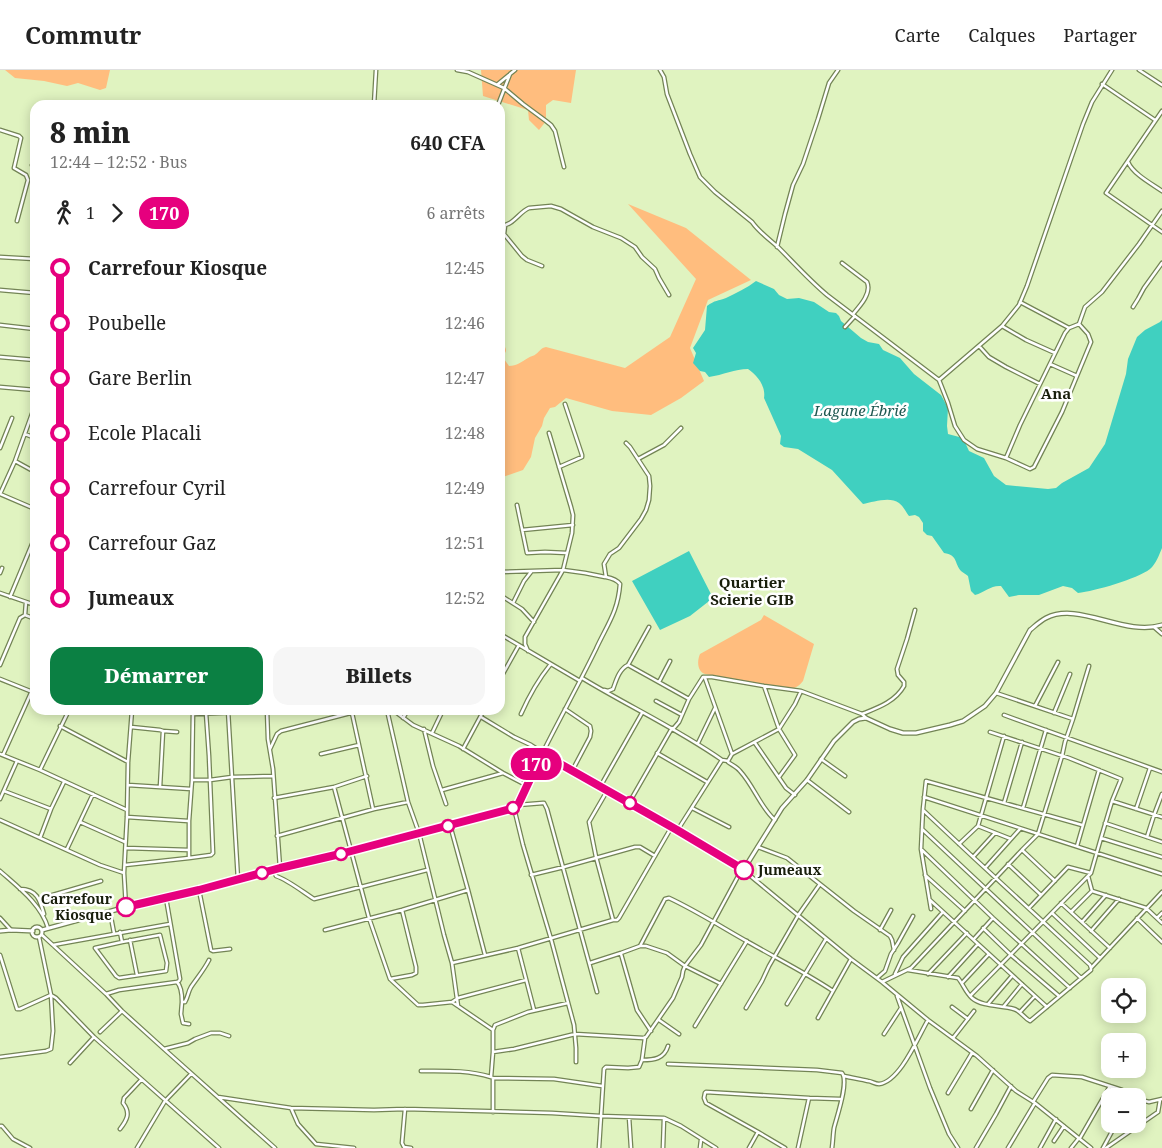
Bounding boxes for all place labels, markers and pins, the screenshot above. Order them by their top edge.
unlabelled marker [623,796,637,810]
unlabelled marker [506,801,520,815]
unlabelled marker [441,819,455,833]
unlabelled marker [334,847,348,861]
marker: Jumeaux [734,860,754,880]
place label: Jumeaux [757,860,821,879]
unlabelled marker [255,866,269,880]
place label: Carrefour Kiosque [41,889,113,924]
marker: Carrefour Kiosque [116,897,136,917]

